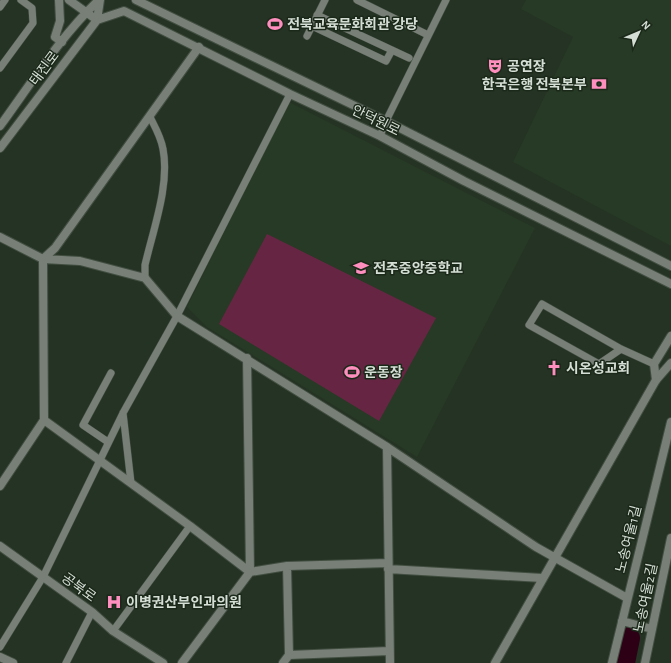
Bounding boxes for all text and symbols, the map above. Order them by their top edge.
north arrow [619,12,659,52]
sports icon: 전북교육문화회관 강당 [266,15,284,33]
place label: 전북교육문화회관 강당 [287,17,418,32]
text: N [639,19,652,32]
street label: 태진로 [27,48,62,88]
theatre icon: 공연장 [486,57,504,75]
place label: 공연장 [507,59,546,74]
bank icon: 한국은행 전북본부 [590,75,608,93]
place label: 한국은행 전북본부 [482,76,587,92]
street label: 안덕원로 [349,102,402,139]
school or university icon: 전주중앙중학교 [352,259,370,277]
place label: 전주중앙중학교 [373,260,463,276]
church icon: 시온성교회 [545,359,563,377]
place label: 시온성교회 [566,361,630,376]
sports icon: 운동장 [343,363,361,381]
place label: 운동장 [364,365,403,380]
street label: 노송여울1길 [613,504,644,575]
street label: 노송여울2길 [631,562,660,634]
street label: 공북로 [59,571,98,605]
hospital icon: 이병권산부인과의원 [105,593,123,611]
place label: 이병권산부인과의원 [126,595,242,610]

